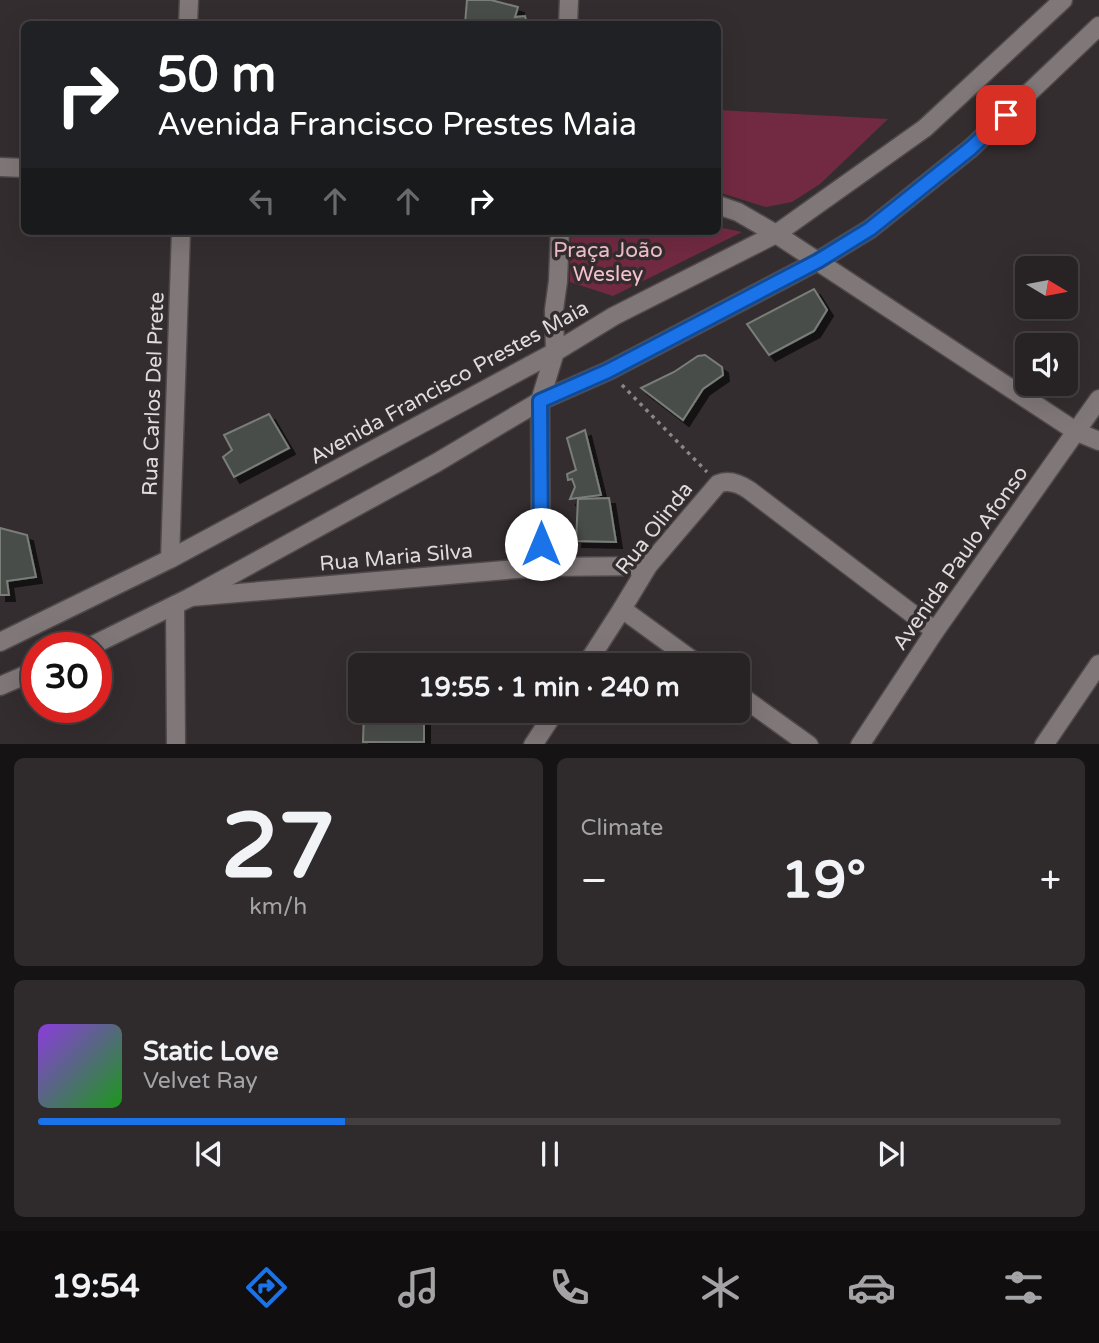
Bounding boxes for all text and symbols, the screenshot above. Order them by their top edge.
text: 50 m [157,46,276,105]
icon: right [42,49,133,140]
pin [976,85,1036,145]
icon: arrive [987,96,1025,134]
text: Avenida Francisco Prestes Maia [157,106,637,144]
icon: left [243,182,281,220]
icon: ahead [316,182,354,220]
icon: ahead [389,182,427,220]
icon: right [462,182,500,220]
park label: Praça João Wesley [553,238,663,287]
north arrow [1015,256,1078,318]
map controls [1015,256,1078,396]
street label: Rua Carlos Del Prete [137,291,170,497]
street label: Avenida Francisco Prestes Maia [305,295,593,470]
button: sound [1015,333,1078,396]
street label: Avenida Paulo Afonso [887,461,1033,655]
street label: Rua Olinda [611,477,698,579]
position arrow [504,507,578,581]
street label: Rua Maria Silva [318,538,474,577]
speed limit sign: 30 [21,632,112,723]
text: 19:55 · 1 min · 240 m [418,672,680,703]
text: 27 [221,792,335,902]
text: Climate [581,814,663,842]
text: 19° [781,849,866,912]
text: − [581,858,608,904]
text: + [1040,858,1061,904]
text: km/h [249,893,307,921]
text: Static Love [143,1036,279,1067]
text: Velvet Ray [143,1067,258,1095]
icon: previous [190,1135,228,1173]
icon: pause [531,1135,569,1173]
icon: next [872,1135,910,1173]
icon: directions [242,1263,291,1312]
icon: music [394,1263,443,1312]
icon: phone [545,1263,594,1312]
icon: climate [696,1263,745,1312]
icon: car [847,1263,896,1312]
icon: filters [999,1263,1048,1312]
text: 19:54 [51,1268,140,1306]

